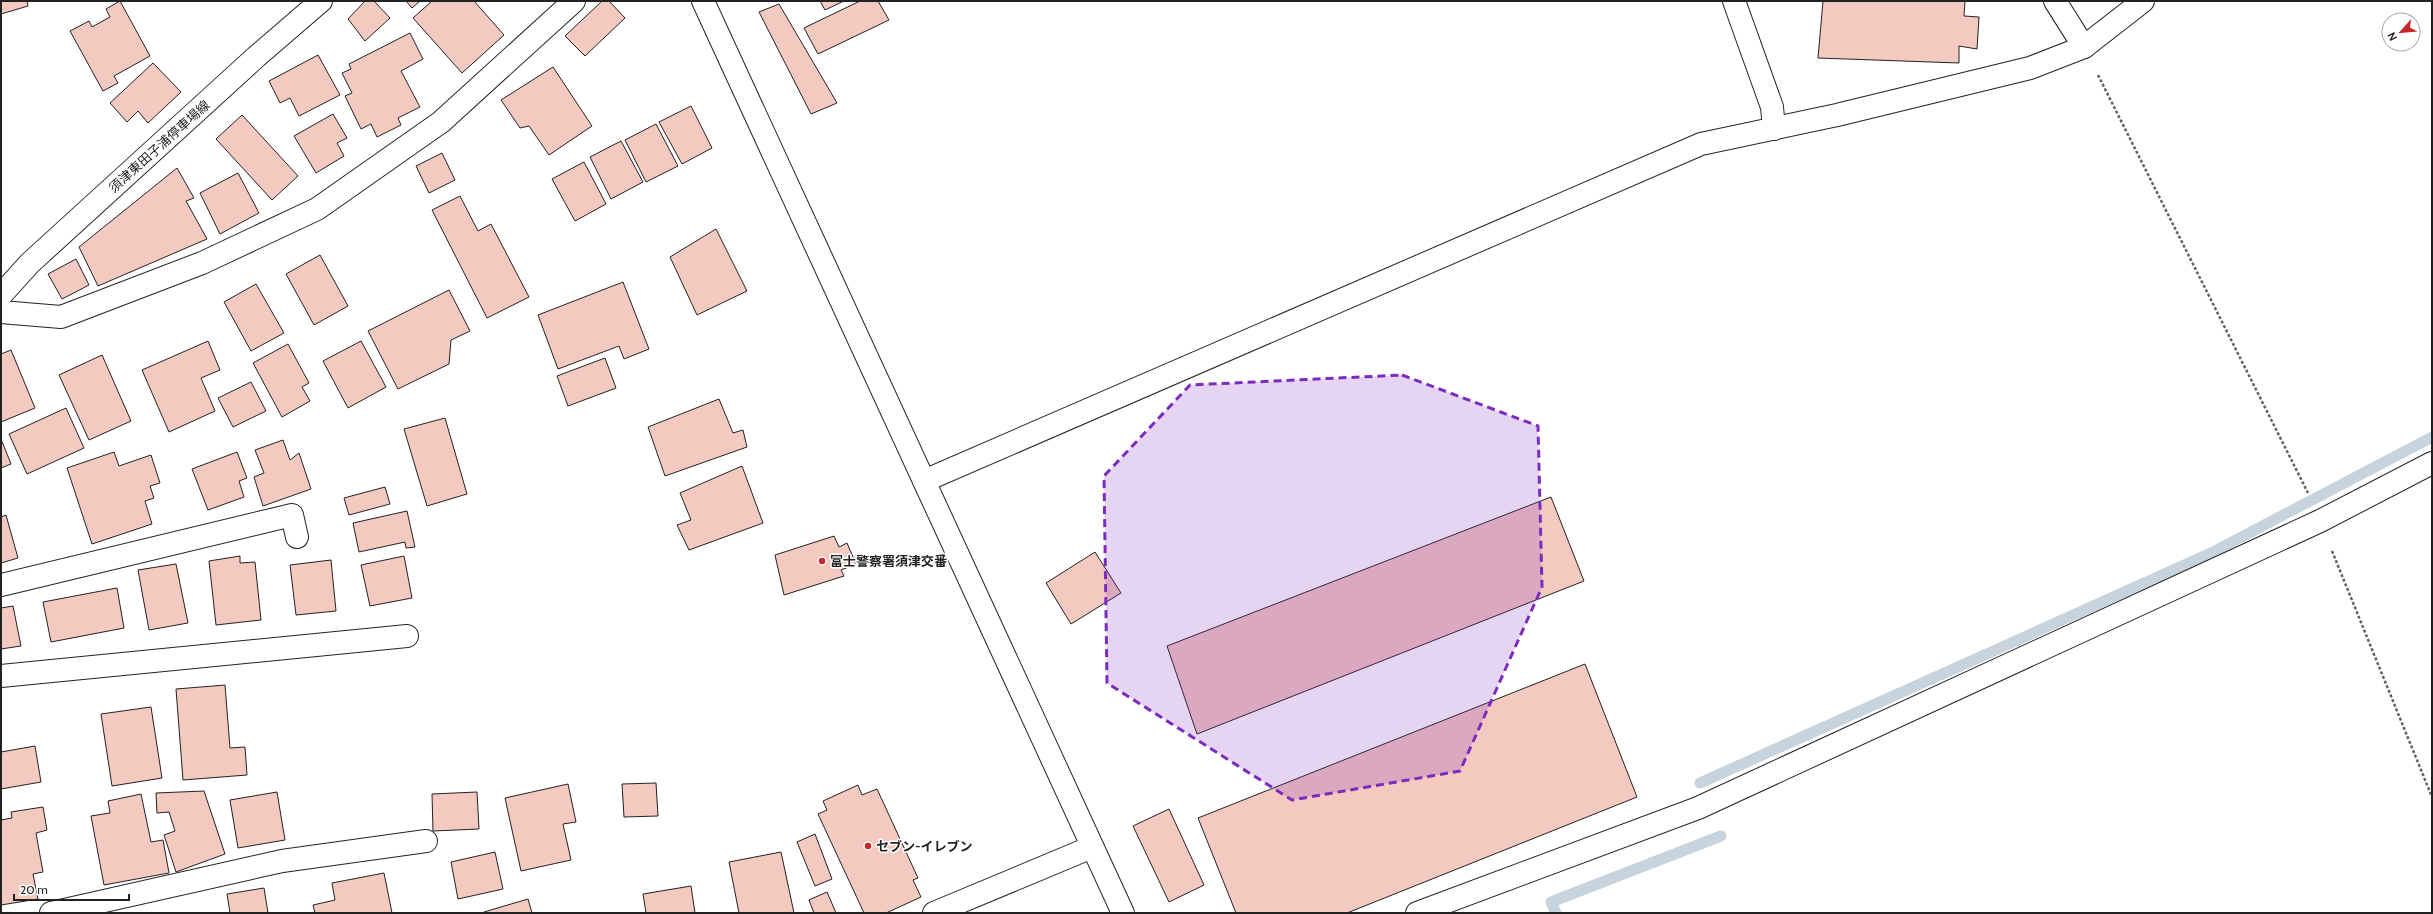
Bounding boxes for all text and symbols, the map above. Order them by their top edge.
north arrow [2381,12,2421,52]
text: N [2384,30,2400,43]
street label: 須津東田子浦停車場線 [105,97,213,195]
place label: 富士警察署須津交番 [830,553,947,569]
marker: 富士警察署須津交番 [817,556,827,566]
place label: セブン-イレブン [876,838,972,854]
marker: セブン-イレブン [863,841,873,851]
scale bar [14,876,129,902]
text: 20 m [20,882,48,897]

